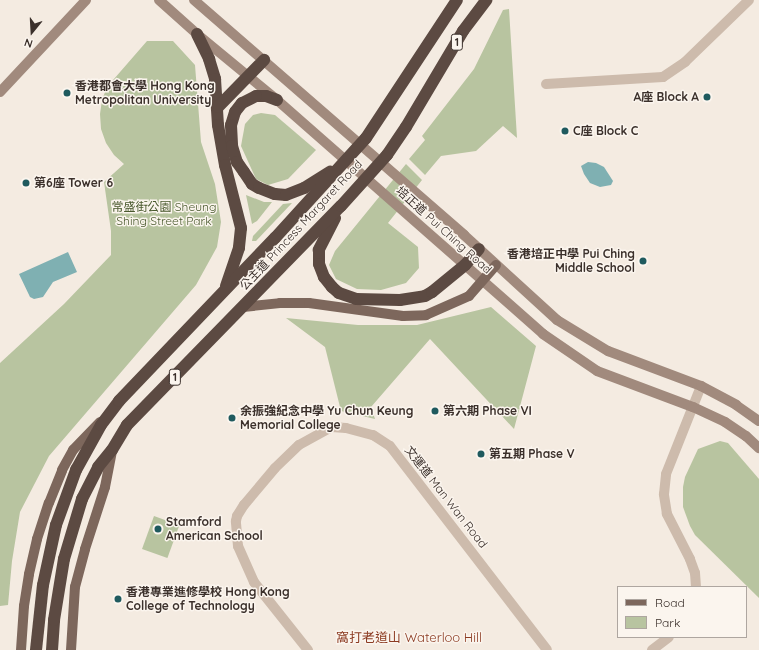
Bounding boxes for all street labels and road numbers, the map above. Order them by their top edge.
road number: 1 [450,33,464,51]
street label: 公主道 Princess Margaret Road [237,157,365,293]
street label: 培正道 Pui Ching Road [393,183,495,277]
road number: 1 [168,368,182,386]
street label: 文運道 Man Wan Road [402,443,490,551]

